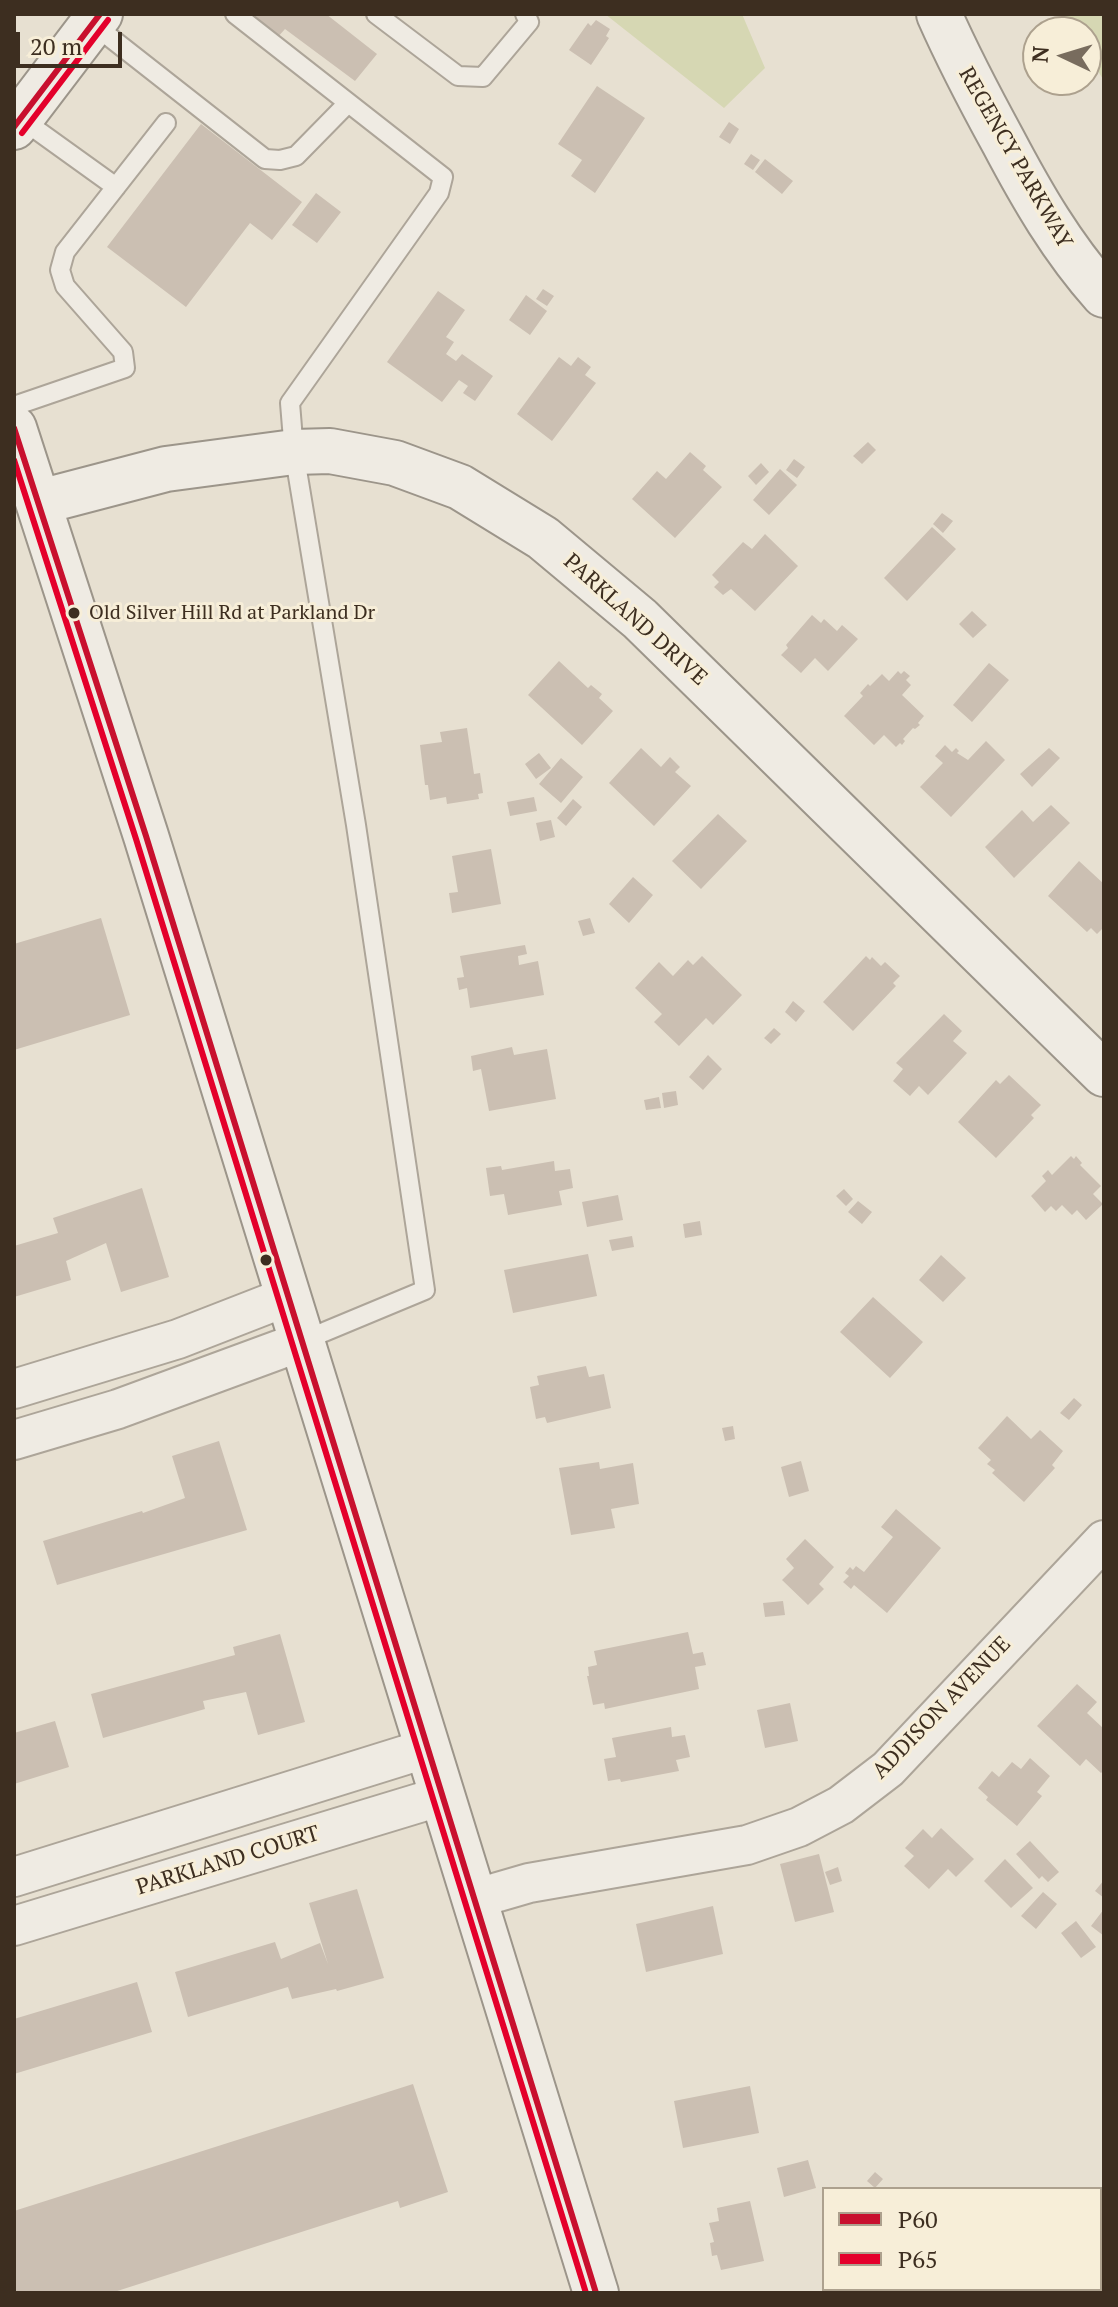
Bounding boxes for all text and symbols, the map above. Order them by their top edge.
scale bar [20,16,126,66]
north arrow [1022,16,1102,96]
text: 20 m [30,30,82,62]
text: N [1025,45,1055,64]
street label: REGENCY PARKWAY [952,63,1078,253]
street label: PARKLAND DRIVE [558,549,712,691]
place label: Old Silver Hill Rd at Parkland Dr [89,601,375,625]
marker: Old Silver Hill Rd at Parkland Dr [66,605,82,621]
unlabelled marker [258,1252,274,1268]
street label: ADDISON AVENUE [867,1631,1017,1785]
street label: PARKLAND COURT [133,1821,323,1901]
legend [822,2187,1102,2291]
text: P60 [898,2203,938,2235]
text: P65 [898,2243,938,2275]

